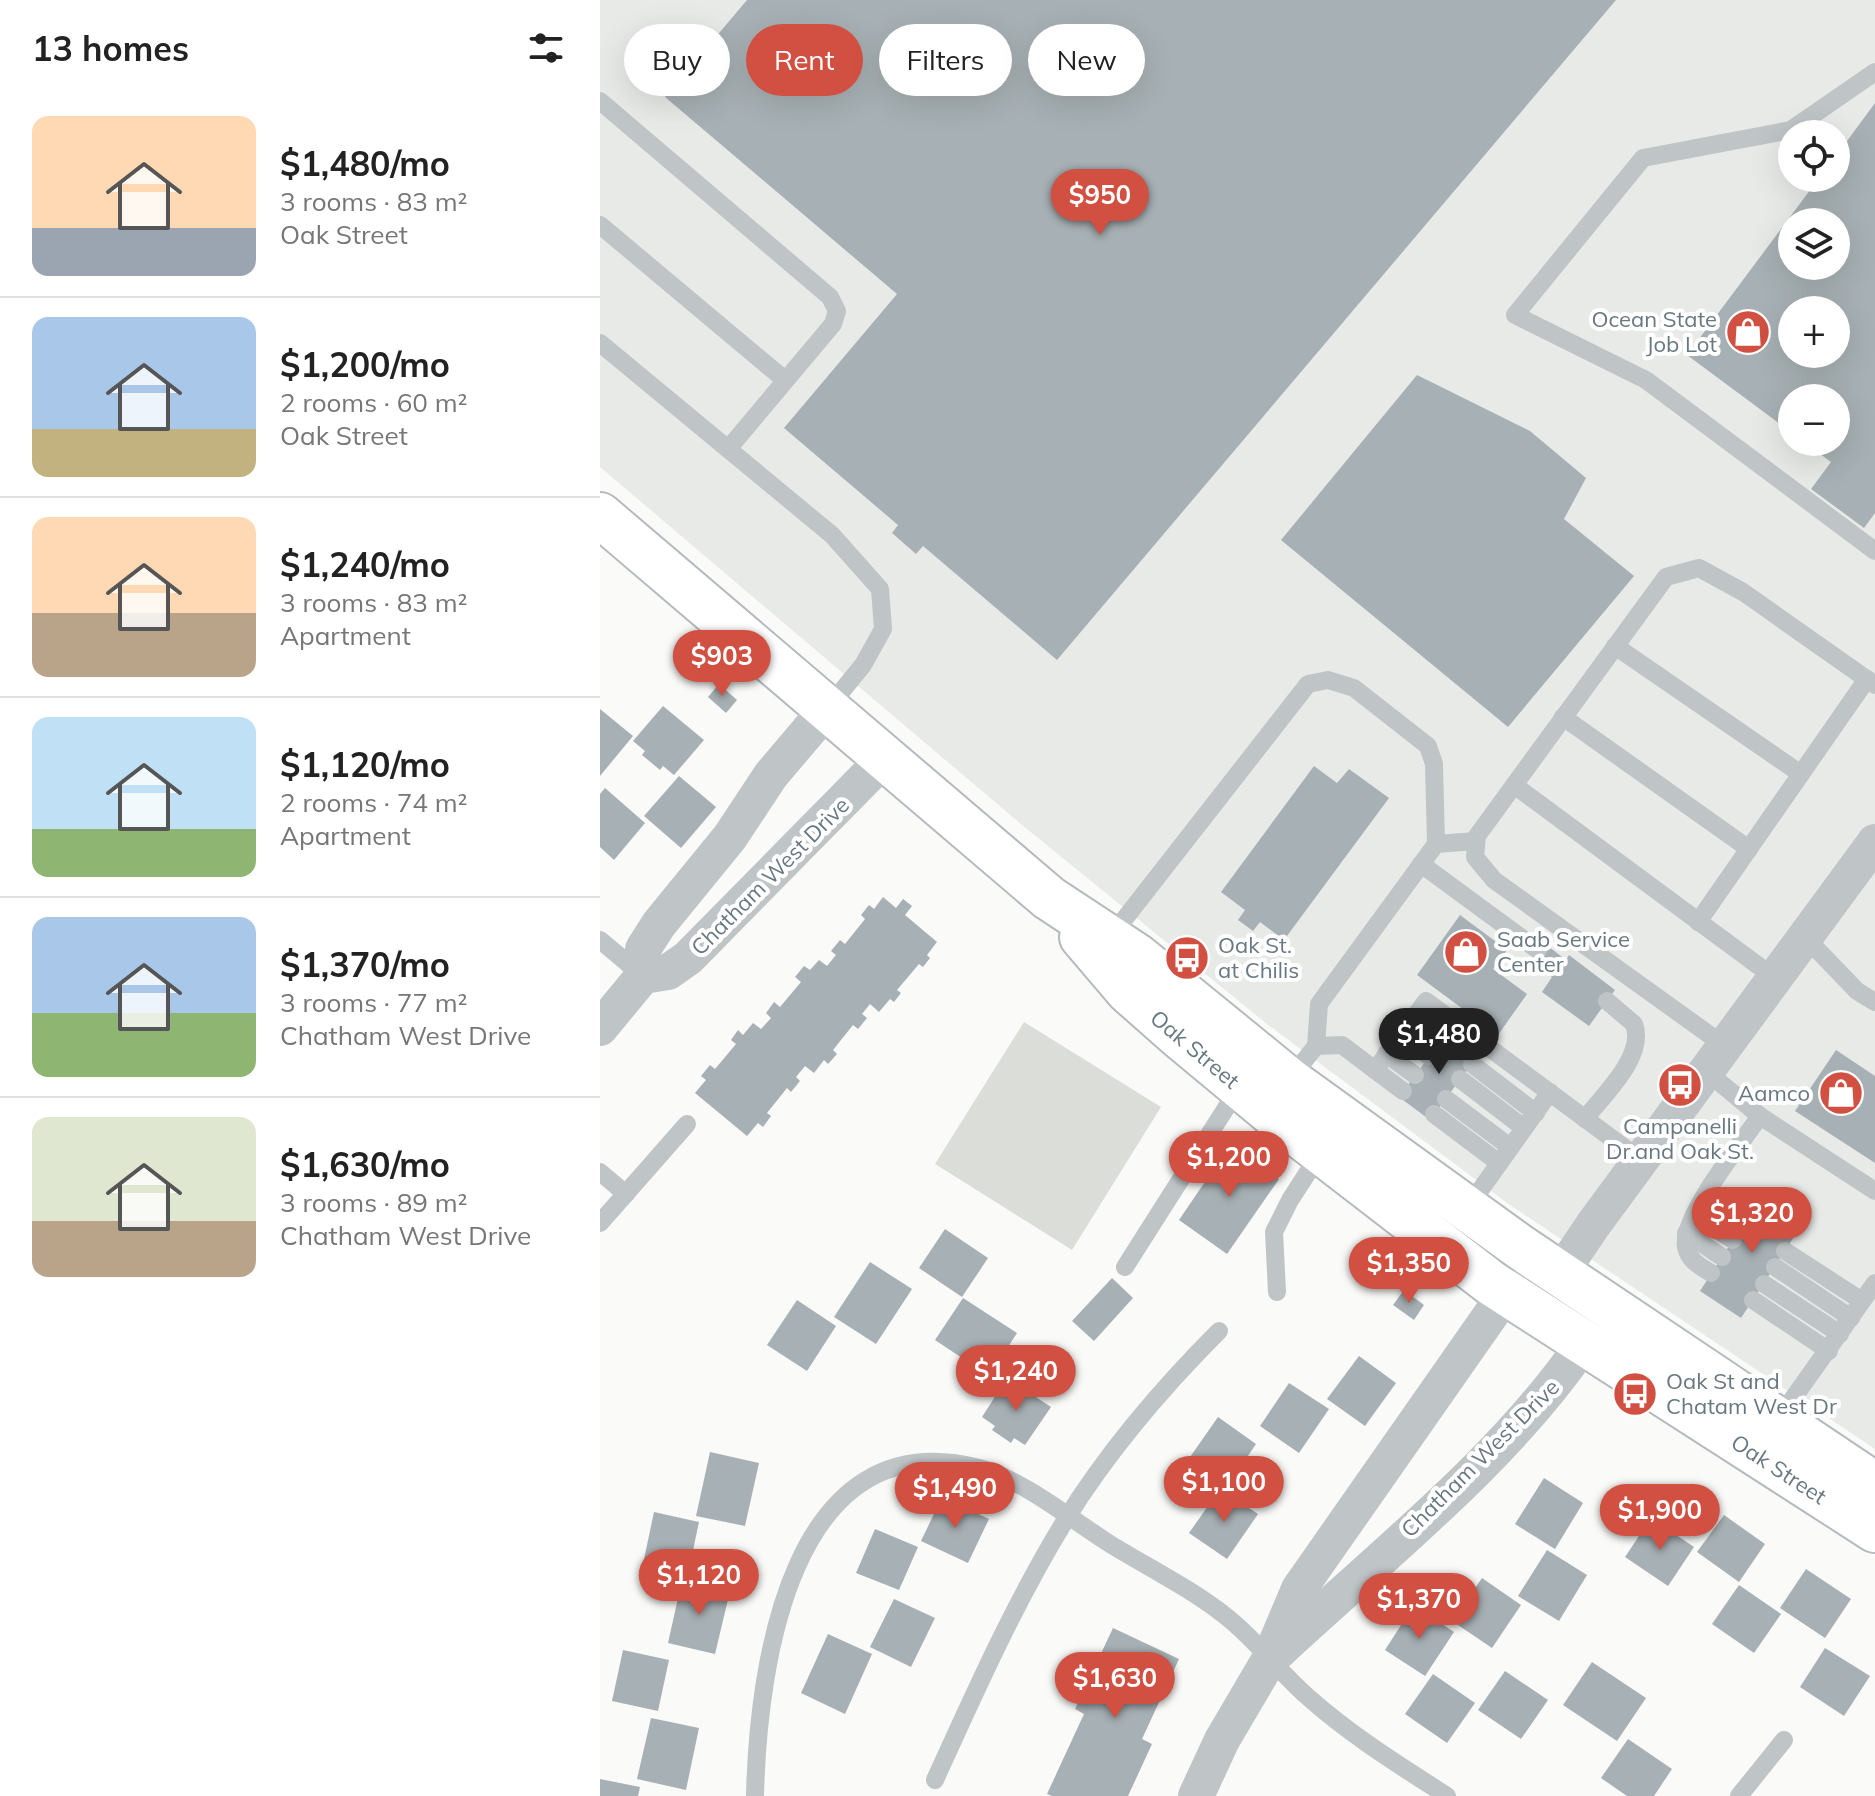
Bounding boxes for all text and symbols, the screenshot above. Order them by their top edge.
chip: Buy [624,24,730,96]
chip: Rent [746,24,863,96]
chip: Filters [879,24,1012,96]
chip: New [1028,24,1145,96]
icon: filters [524,26,568,70]
text: 13 homes [32,27,189,70]
map controls [1778,120,1850,456]
button: locate [1778,120,1850,192]
text: $1,480/mo [280,142,450,185]
icon: home [96,148,192,244]
pin: $950 [1053,169,1147,237]
text: $950 [1069,178,1131,211]
text: 3 rooms · 83 m² [280,185,467,218]
button: layers [1778,208,1850,280]
text: Oak Street [280,218,408,251]
button: + [1778,296,1850,368]
place label: Ocean State Job Lot [1591,305,1717,358]
shop icon: Ocean State Job Lot [1724,308,1772,356]
text: $1,200/mo [280,343,450,386]
icon: home [96,349,192,445]
button: − [1778,384,1850,456]
text: 2 rooms · 60 m² [280,386,467,419]
text: Oak Street [280,419,408,452]
text: $1,240/mo [280,543,450,586]
icon: home [96,549,192,645]
text: 3 rooms · 83 m² [280,586,467,619]
text: Apartment [280,619,411,652]
pin: $903 [675,630,769,698]
text: $903 [691,639,753,672]
text: $1,120/mo [280,743,450,786]
icon: home [96,749,192,845]
text: 2 rooms · 74 m² [280,786,467,819]
street label: Chatham West Drive [685,791,855,961]
text: Apartment [280,819,411,852]
place label: Saab Service Center [1497,925,1630,978]
shop icon: Saab Service Center [1442,928,1490,976]
place label: Oak St. at Chilis [1218,931,1299,984]
bus stop icon: Oak St. at Chilis [1163,934,1211,982]
text: $1,370/mo [280,943,450,986]
icon: home [96,949,192,1045]
text: 3 rooms · 77 m² [280,986,467,1019]
street label: Oak Street [1145,1004,1246,1095]
pin: $1,480 [1374,1008,1504,1076]
text: $1,480 [1397,1017,1481,1050]
text: Chatham West Drive [280,1019,531,1052]
bus stop icon: Campanelli Dr.and Oak St. [1656,1061,1704,1109]
shop icon: Aamco [1817,1069,1865,1117]
place label: Aamco [1738,1079,1810,1107]
place label: Campanelli Dr.and Oak St. [1606,1112,1754,1165]
pin: $1,200 [1164,1131,1294,1199]
text: $1,200 [1187,1140,1271,1173]
text: $1,630/mo [280,1143,450,1186]
icon: home [96,1149,192,1245]
text: 3 rooms · 89 m² [280,1186,467,1219]
pin: $1,320 [1687,1187,1817,1255]
text: $1,320 [1710,1196,1794,1229]
text: Chatham West Drive [280,1219,531,1252]
pin: $1,350 [1344,1237,1474,1305]
text: $1,350 [1367,1246,1451,1279]
pin: $1,240 [951,1345,1081,1413]
text: $1,240 [974,1354,1058,1387]
place label: Oak St and Chatam West Dr [1666,1367,1837,1420]
bus stop icon: Oak St and Chatam West Dr [1611,1370,1659,1418]
street label: Chatham West Drive [1395,1373,1565,1543]
street label: Oak Street [1726,1428,1832,1510]
pin: $1,100 [1159,1456,1289,1524]
pin: $1,490 [890,1462,1020,1530]
text: $1,100 [1182,1465,1266,1498]
text: $1,490 [913,1471,997,1504]
pin: $1,900 [1595,1484,1725,1552]
text: $1,900 [1618,1493,1702,1526]
pin: $1,120 [634,1549,764,1617]
text: $1,120 [657,1558,741,1591]
pin: $1,370 [1354,1573,1484,1641]
text: $1,370 [1377,1582,1461,1615]
pin: $1,630 [1050,1652,1180,1720]
text: $1,630 [1073,1661,1157,1694]

